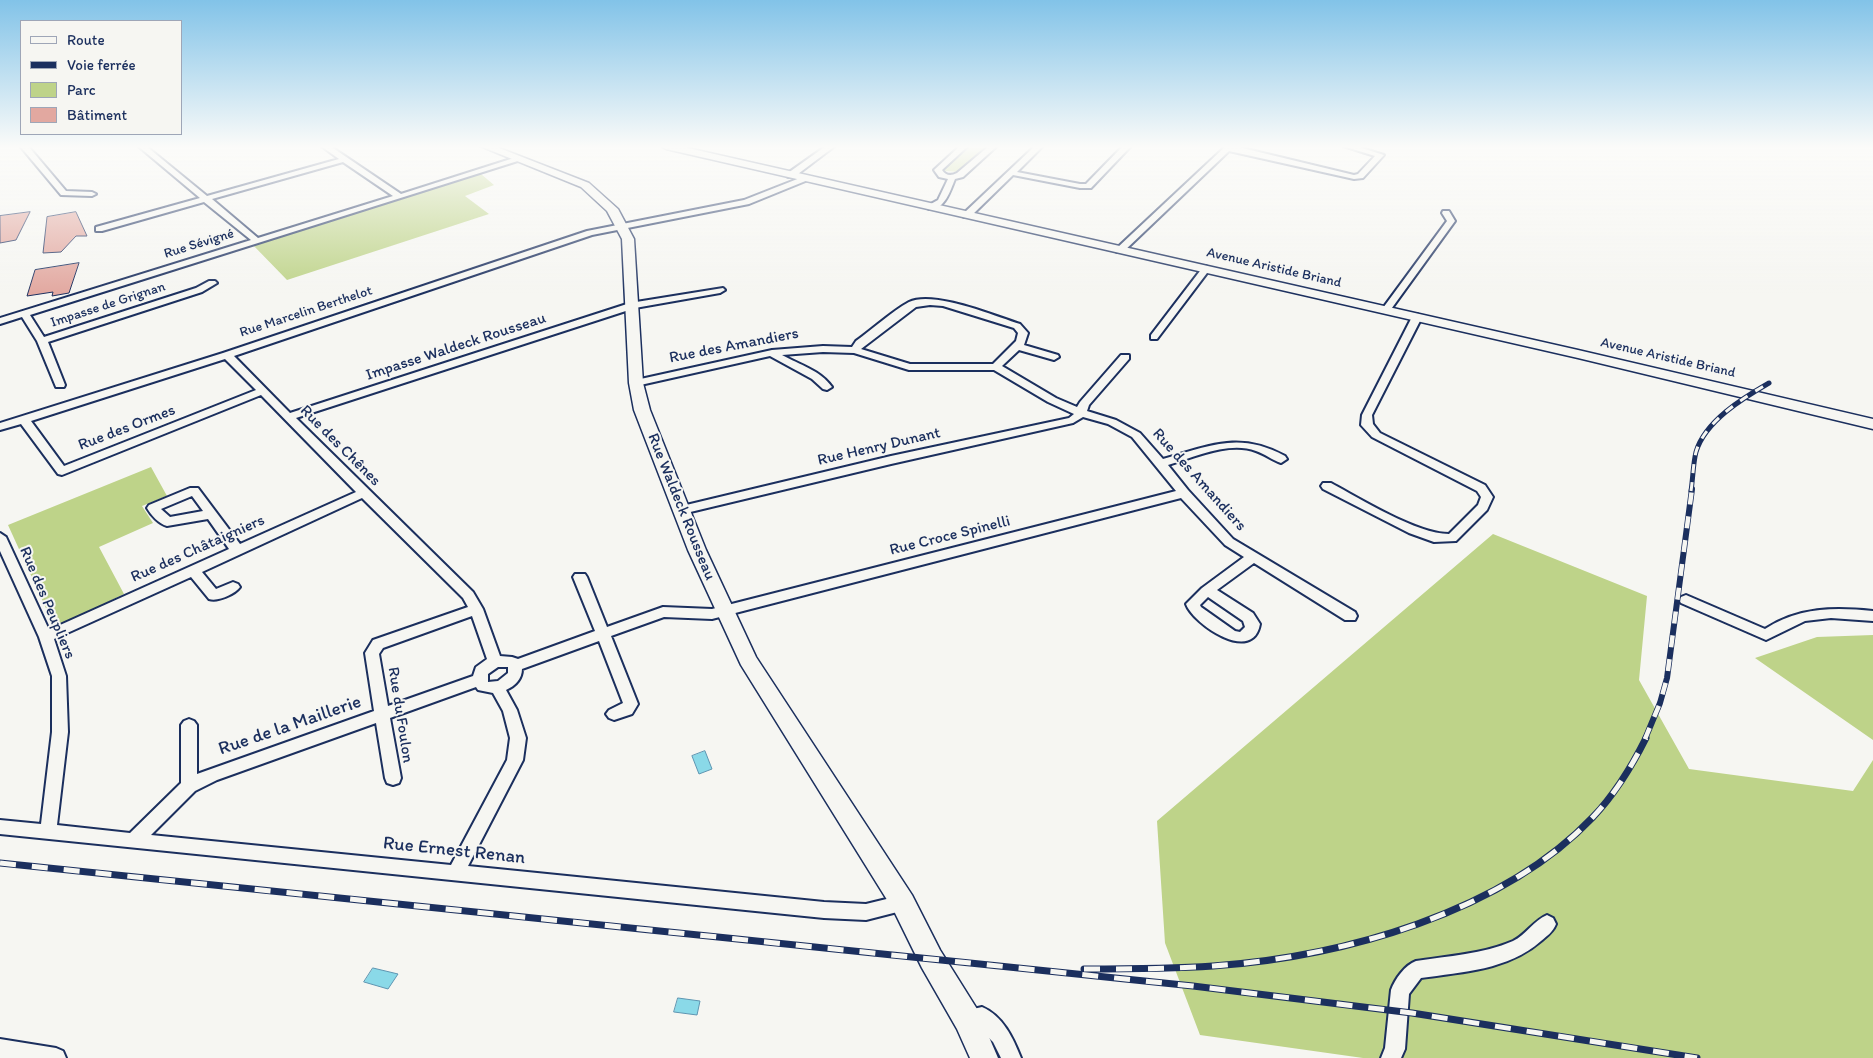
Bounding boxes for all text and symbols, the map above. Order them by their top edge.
legend [20,20,182,135]
text: Route [67,31,105,49]
text: Voie ferrée [67,56,136,74]
text: Parc [67,81,96,99]
text: Bâtiment [67,106,127,124]
street label: Rue Sévigné [162,225,236,263]
street label: Avenue Aristide Briand [1205,244,1343,292]
street label: Impasse de Grignan [49,279,167,331]
street label: Rue Marcelin Berthelot [238,283,374,341]
street label: Impasse Waldeck Rousseau [364,309,548,385]
street label: Rue des Amandiers [668,324,800,368]
street label: Avenue Aristide Briand [1599,334,1737,382]
street label: Rue des Ormes [76,401,178,455]
street label: Rue des Chênes [295,401,385,491]
street label: Rue Henry Dunant [816,424,942,470]
street label: Rue des Amandiers [1148,425,1250,535]
street label: Rue Waldeck Rousseau [643,431,719,583]
street label: Rue des Châtaigniers [128,511,268,587]
street label: Rue Croce Spinelli [888,512,1012,560]
street label: Rue des Peupliers [15,544,79,662]
street label: Rue du Foulon [383,666,417,764]
street label: Rue de la Maillerie [216,691,364,761]
street label: Rue Ernest Renan [382,832,526,870]

